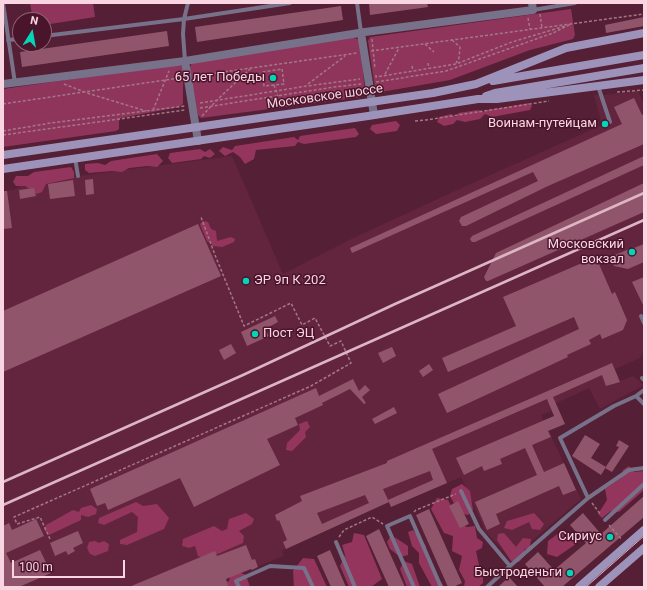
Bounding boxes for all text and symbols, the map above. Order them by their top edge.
north arrow [12,12,52,52]
text: N [29,14,39,28]
place label: 65 лет Победы [175,70,265,86]
marker: 65 лет Победы [268,73,278,83]
street label: Московское шоссе [266,81,384,113]
place label: Воинам-путейцам [488,116,597,132]
marker: Воинам-путейцам [600,119,610,129]
place label: Московский вокзал [548,237,624,268]
marker: Московский вокзал [627,247,637,257]
place label: ЭР 9п К 202 [254,273,326,289]
marker: ЭР 9п К 202 [241,276,251,286]
place label: Пост ЭЦ [263,326,314,342]
marker: Пост ЭЦ [250,329,260,339]
place label: Сириус [558,529,602,545]
marker: Сириус [605,532,615,542]
scale bar [14,552,127,578]
text: 100 m [19,560,53,574]
place label: Быстроденьги [474,565,562,581]
marker: Быстроденьги [565,568,575,578]

